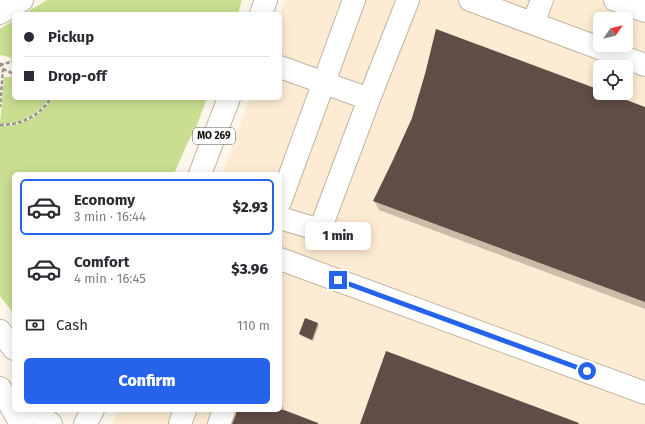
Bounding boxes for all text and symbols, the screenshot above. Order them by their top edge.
north arrow [593,12,633,52]
map controls [593,12,633,100]
text: Pickup [48,28,94,46]
button: locate [593,60,633,100]
text: Drop-off [48,67,107,85]
road number: MO 269 [193,128,235,144]
icon: car [26,189,62,225]
text: Economy [74,191,135,209]
text: $2.93 [233,198,268,216]
text: 3 min · 16:44 [74,209,146,224]
callout: 1 min [305,222,371,250]
text: 1 min [322,228,354,243]
icon: car [26,251,62,287]
text: Comfort [74,253,130,271]
text: $3.96 [231,260,268,278]
text: 4 min · 16:45 [74,271,146,286]
route end [329,271,347,289]
icon: cash [24,314,46,336]
text: Cash [56,316,88,334]
text: 110 m [237,318,270,333]
button: Confirm [24,358,270,404]
route start [578,362,596,380]

